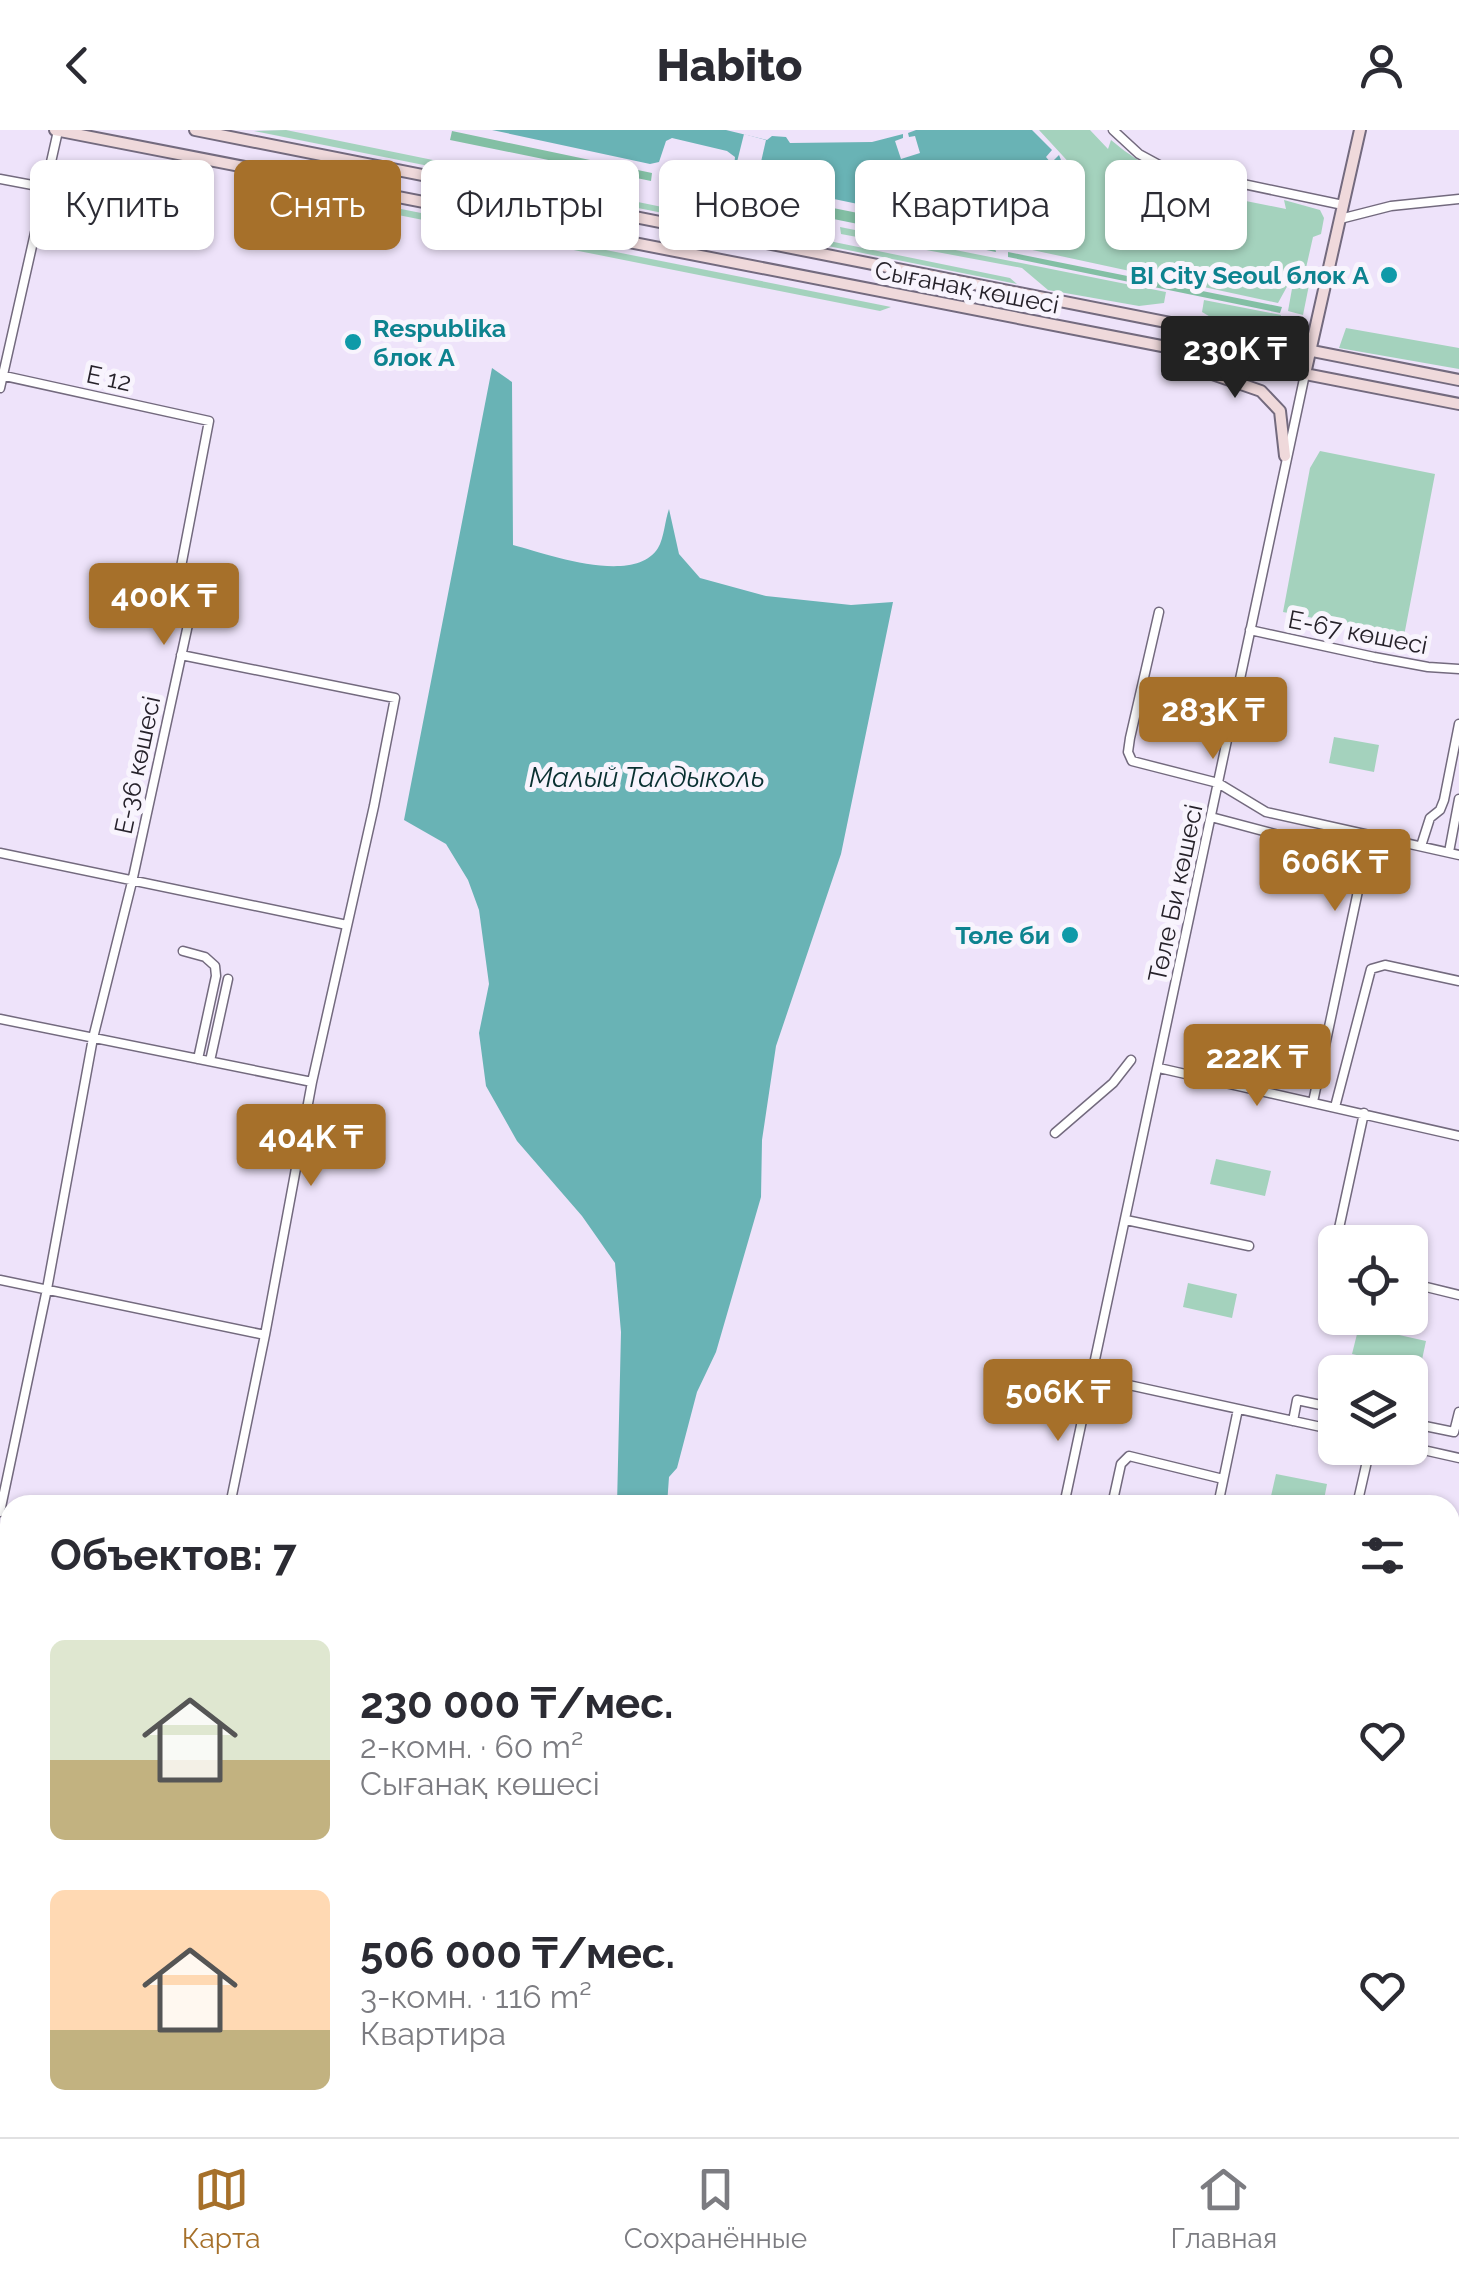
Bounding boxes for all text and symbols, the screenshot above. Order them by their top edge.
icon: back [50,38,105,93]
icon: person [1354,38,1409,93]
text: Habito [657,39,802,92]
chip: Купить [30,160,214,250]
chip: Снять [234,160,401,250]
chip: Фильтры [421,160,639,250]
chip: Новое [659,160,835,250]
chip: Квартира [855,160,1085,250]
chip: Дом [1105,160,1247,250]
street label: Сығанақ көшесі [872,254,1062,320]
place label: BI City Seoul блок A [1130,260,1369,290]
marker: BI City Seoul блок A [1378,264,1400,286]
place label: Respublika блок А [373,313,506,372]
pin: 230K ₸ [1154,316,1316,401]
text: 230K ₸ [1183,330,1287,367]
marker: Respublika блок А [342,331,364,353]
street label: E 12 [84,359,134,397]
pin: 400K ₸ [83,563,245,648]
text: 400K ₸ [111,577,217,614]
street label: Е-67 көшесі [1286,604,1430,660]
pin: 283K ₸ [1132,677,1294,762]
text: 283K ₸ [1161,691,1265,728]
street label: Е-36 көшесі [108,693,166,837]
water label: Малый Талдыколь [529,761,765,794]
street label: Төле Би көшесі [1142,801,1208,985]
pin: 606K ₸ [1254,829,1416,914]
text: 606K ₸ [1281,843,1389,880]
place label: Төле би [955,920,1050,950]
marker: Төле би [1059,924,1081,946]
pin: 222K ₸ [1176,1024,1338,1109]
text: 222K ₸ [1206,1038,1308,1075]
pin: 404K ₸ [230,1104,392,1189]
text: 404K ₸ [259,1118,363,1155]
map controls [1318,1225,1428,1465]
button: locate [1318,1225,1428,1335]
button: layers [1318,1355,1428,1465]
pin: 506K ₸ [977,1359,1139,1444]
text: 506K ₸ [1005,1373,1111,1410]
icon: filters [1355,1528,1410,1583]
text: Объектов: 7 [50,1531,297,1580]
text: 230 000 ₸/мес. [360,1679,673,1728]
icon: home [130,1680,250,1800]
icon: heart [1355,1713,1410,1768]
text: 2-комн. · 60 m² [360,1728,583,1765]
text: Сығанақ көшесі [360,1765,600,1802]
text: 506 000 ₸/мес. [360,1929,675,1978]
icon: home [130,1930,250,2050]
icon: heart [1355,1963,1410,2018]
text: 3-комн. · 116 m² [360,1978,592,2015]
text: Квартира [360,2015,506,2052]
tab: Карта [182,2162,261,2255]
tab: Сохранённые [624,2162,807,2255]
tab: Главная [1171,2162,1277,2255]

